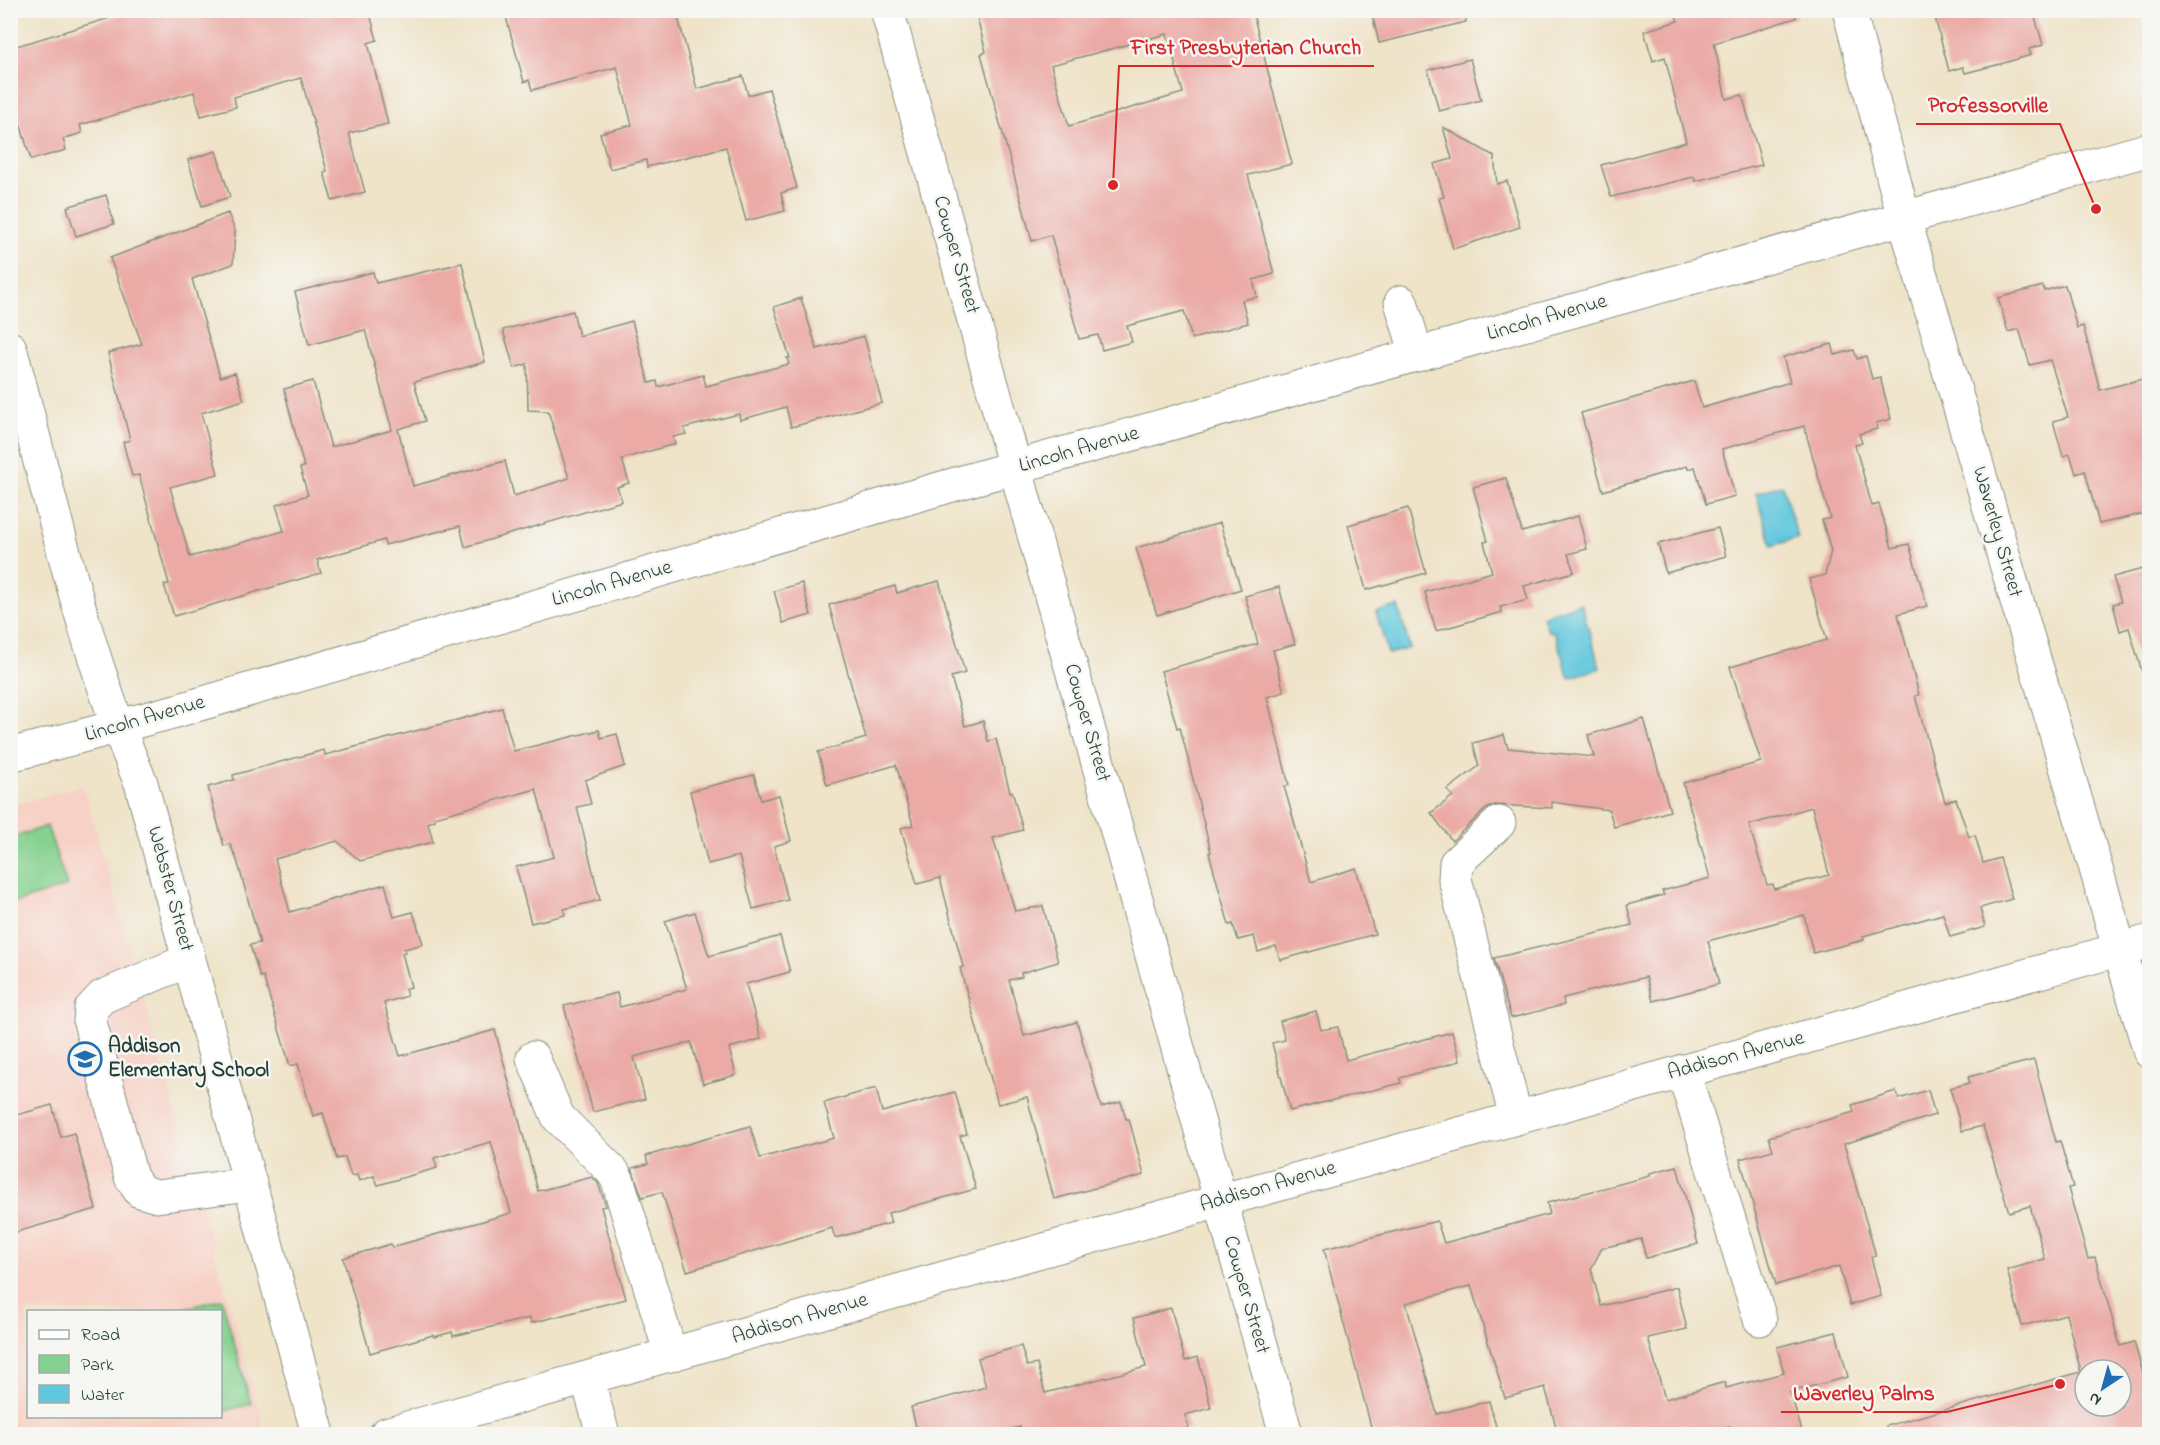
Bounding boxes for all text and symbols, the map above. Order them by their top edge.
callout: First Presbyterian Church [1119,26,1374,66]
text: First Presbyterian Church [1130,33,1361,66]
callout: Professorville [1916,84,2060,124]
text: Professorville [1928,91,2049,123]
street label: Cowper Street [925,192,987,318]
street label: Lincoln Avenue [1484,286,1611,349]
street label: Lincoln Avenue [1016,418,1143,481]
street label: Waverley Street [1962,463,2030,602]
street label: Lincoln Avenue [549,552,676,615]
street label: Cowper Street [1056,660,1118,786]
street label: Lincoln Avenue [82,687,209,750]
street label: Webster Street [139,823,201,955]
street label: Addison Avenue [1664,1023,1808,1089]
place label: Addison Elementary School [108,1032,270,1088]
school or university icon: Addison Elementary School [67,1041,103,1077]
street label: Addison Avenue [1196,1153,1340,1221]
street label: Cowper Street [1215,1232,1277,1358]
street label: Addison Avenue [728,1285,872,1353]
legend [27,1310,222,1418]
text: Road [81,1323,120,1349]
text: Park [81,1353,114,1379]
north arrow [2073,1358,2133,1418]
callout: Waverley Palms [1781,1372,1947,1412]
text: Waverley Palms [1793,1379,1935,1412]
text: Water [81,1383,125,1409]
text: N [2084,1386,2107,1411]

